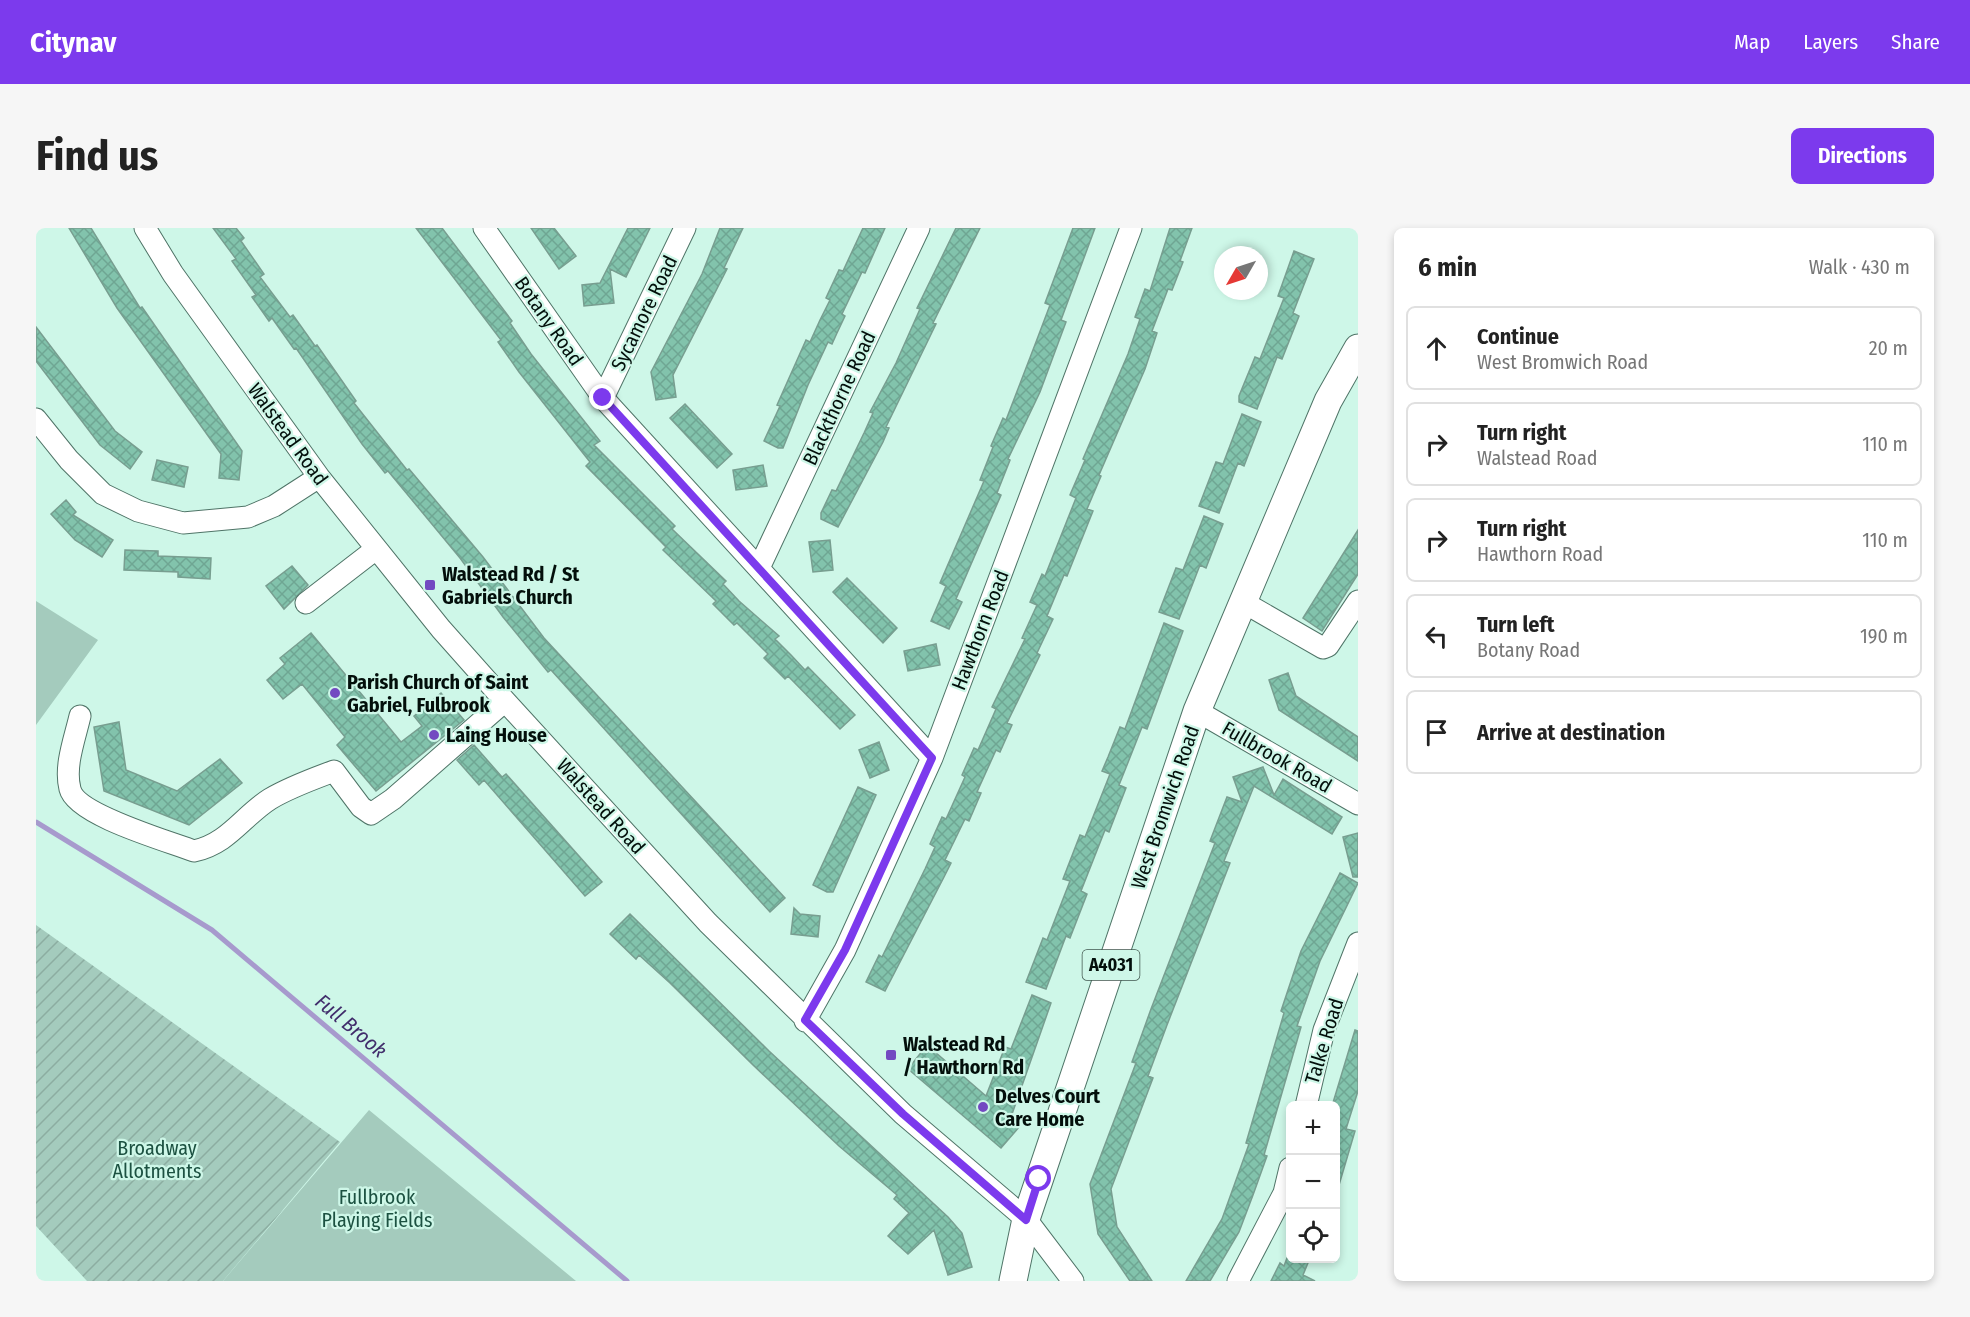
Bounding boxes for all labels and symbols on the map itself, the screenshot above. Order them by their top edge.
north arrow [1214,246,1268,300]
street label: Sycamore Road [606,252,682,374]
street label: Botany Road [510,272,588,370]
street label: Blackthorne Road [797,327,881,469]
street label: Walstead Road [243,378,333,490]
route end [589,384,615,410]
place label: Walstead Rd / St Gabriels Church [442,562,580,609]
street label: Hawthorn Road [946,567,1014,693]
marker: Walstead Rd / St Gabriels Church [423,578,437,592]
place label: Parish Church of Saint Gabriel, Fulbrook [347,670,529,717]
marker: Parish Church of Saint Gabriel, Fulbrook [328,686,342,700]
street label: Fullbrook Road [1218,716,1336,798]
street label: West Bromwich Road [1126,722,1204,892]
place label: Laing House [446,723,547,747]
marker: Laing House [427,728,441,742]
street label: Walstead Road [552,753,650,859]
road number: A4031 [1082,950,1140,980]
water label: Full Brook [310,989,392,1063]
street label: Talke Road [1300,995,1348,1087]
place label: Walstead Rd / Hawthorn Rd [903,1032,1024,1079]
marker: Walstead Rd / Hawthorn Rd [884,1048,898,1062]
place label: Delves Court Care Home [995,1084,1101,1131]
marker: Delves Court Care Home [976,1100,990,1114]
park label: Broadway Allotments [113,1136,201,1183]
route start [1025,1165,1051,1191]
park label: Fullbrook Playing Fields [321,1185,433,1232]

